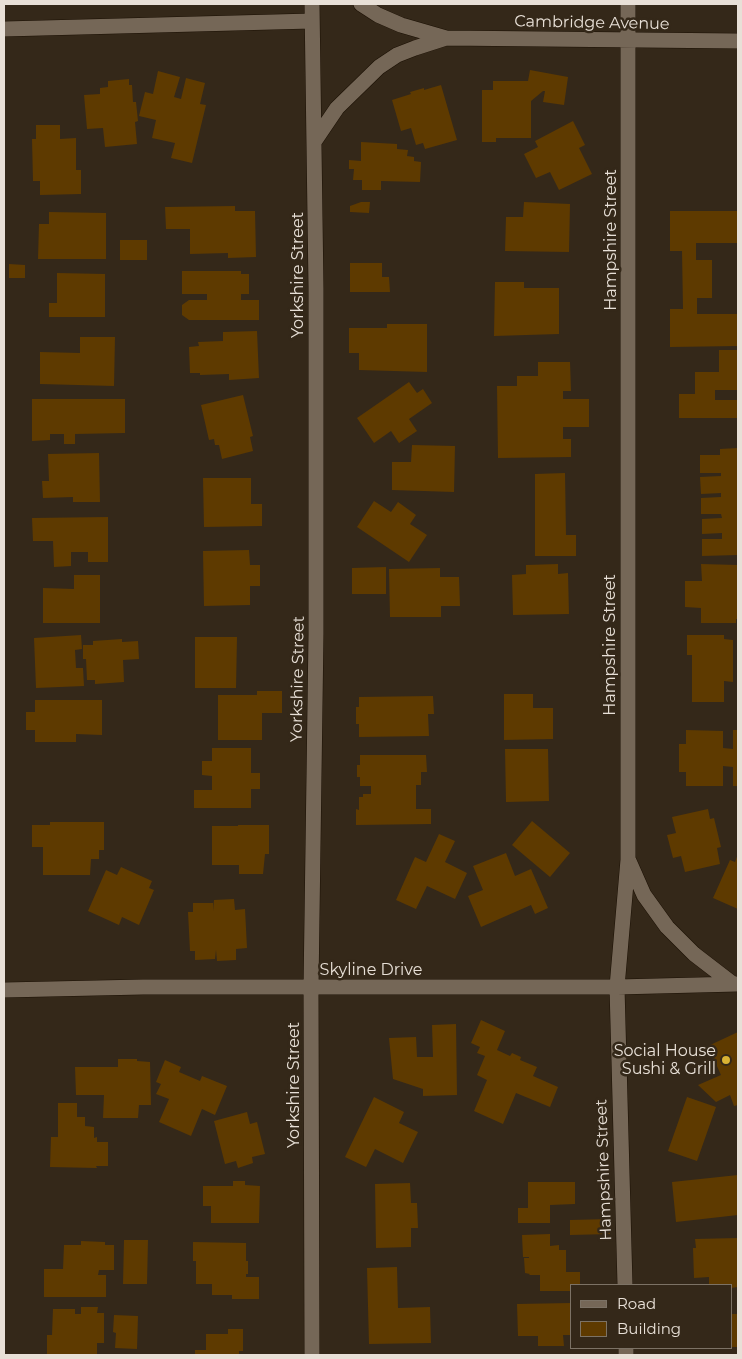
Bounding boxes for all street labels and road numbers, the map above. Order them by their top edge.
street label: Cambridge Avenue [514,12,670,34]
street label: Hampshire Street [601,169,621,311]
street label: Yorkshire Street [288,212,308,338]
street label: Hampshire Street [600,574,620,716]
street label: Yorkshire Street [287,616,309,742]
street label: Skyline Drive [320,960,422,980]
street label: Yorkshire Street [284,1022,304,1148]
street label: Hampshire Street [592,1099,616,1241]

